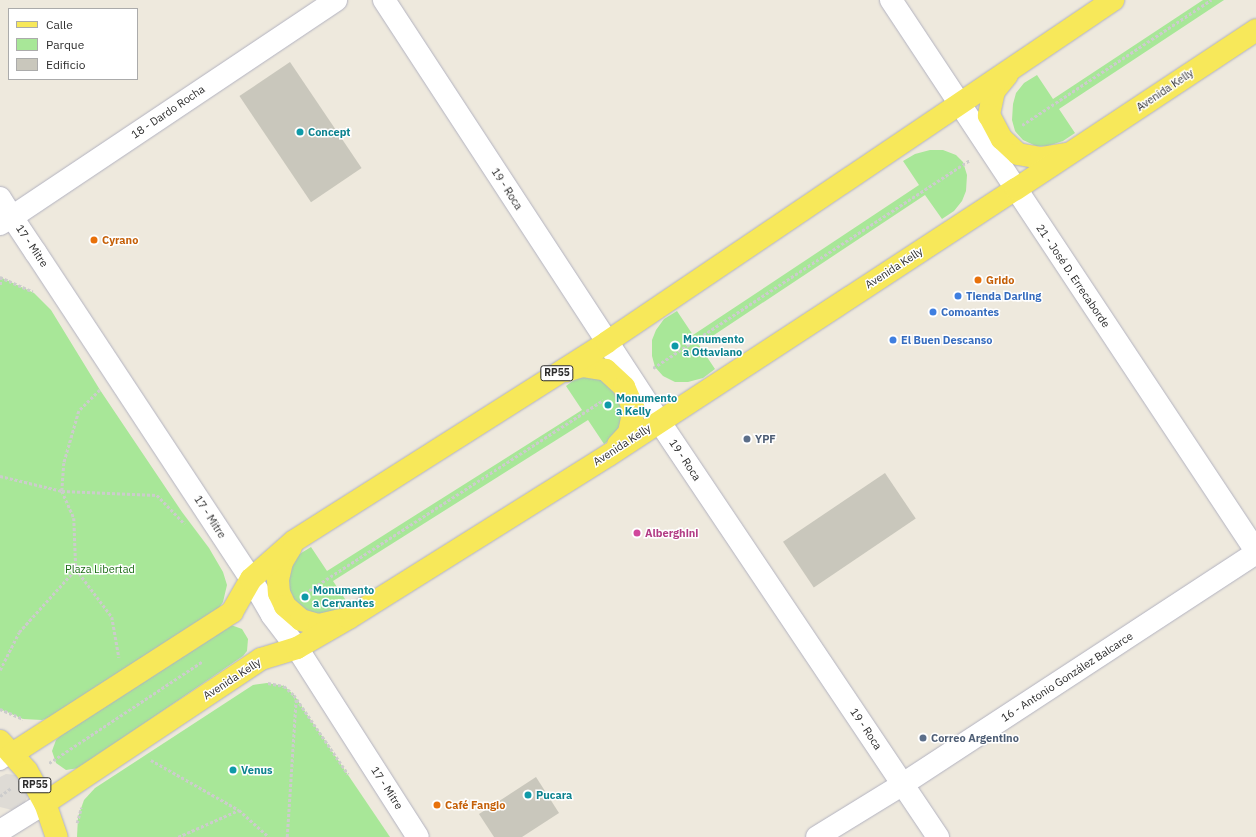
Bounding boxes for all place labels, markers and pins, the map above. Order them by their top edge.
place label: Concept [308,125,351,139]
marker: Concept [295,127,305,137]
place label: Cyrano [102,233,138,247]
marker: Cyrano [89,235,99,245]
place label: Grido [986,273,1014,287]
marker: Grido [973,275,983,285]
place label: Tienda Darling [966,289,1041,303]
marker: Tienda Darling [953,291,963,301]
place label: Comoantes [941,305,999,319]
marker: Comoantes [928,307,938,317]
place label: Monumento a Ottaviano [683,333,744,359]
place label: El Buen Descanso [901,333,992,347]
marker: El Buen Descanso [888,335,898,345]
marker: Monumento a Ottaviano [670,341,680,351]
place label: Monumento a Kelly [616,392,677,418]
marker: Monumento a Kelly [603,400,613,410]
place label: YPF [755,432,776,446]
marker: YPF [742,434,752,444]
place label: Alberghini [645,526,699,540]
marker: Alberghini [632,528,642,538]
place label: Monumento a Cervantes [313,584,374,610]
marker: Monumento a Cervantes [300,592,310,602]
place label: Correo Argentino [931,731,1019,745]
marker: Correo Argentino [918,733,928,743]
place label: Venus [241,763,273,777]
marker: Venus [228,765,238,775]
place label: Pucara [536,788,572,802]
marker: Pucara [523,790,533,800]
place label: Café Fangio [445,798,505,812]
marker: Café Fangio [432,800,442,810]

